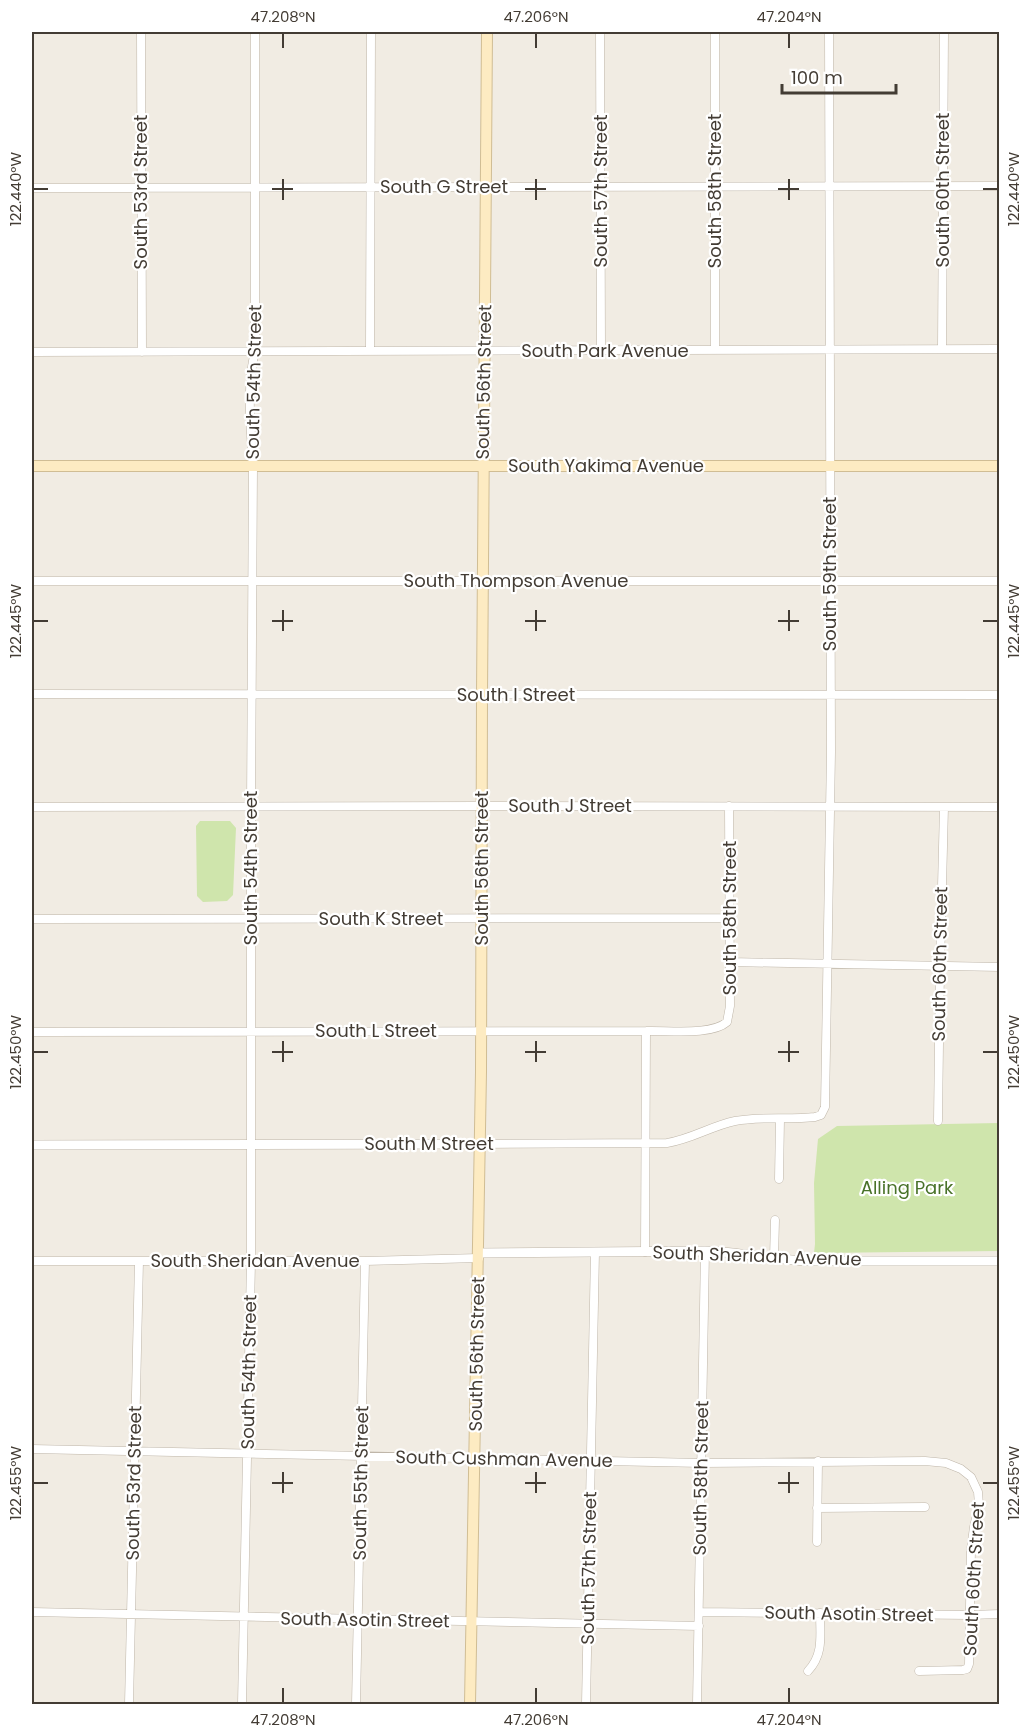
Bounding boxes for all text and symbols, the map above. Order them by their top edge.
text: 47.208°N [251,6,315,27]
text: 47.206°N [503,6,569,27]
text: 47.204°N [757,6,821,27]
scale bar [782,57,896,95]
text: 100 m [791,65,843,90]
street label: South 60th Street [930,113,955,267]
street label: South 57th Street [588,114,613,268]
street label: South 58th Street [702,114,727,268]
street label: South 53rd Street [128,115,153,269]
text: 122.440°W [5,152,26,226]
text: 122.440°W [1003,152,1024,226]
street label: South G Street [380,174,508,199]
street label: South 54th Street [240,304,267,460]
street label: South 56th Street [470,304,497,460]
street label: South Park Avenue [521,338,689,363]
street label: South Yakima Avenue [508,453,704,478]
street label: South 59th Street [817,497,842,651]
street label: South Thompson Avenue [404,568,628,593]
text: 122.445°W [5,584,26,658]
text: 122.445°W [1003,584,1024,658]
street label: South I Street [457,682,575,707]
street label: South 54th Street [238,791,263,945]
street label: South 56th Street [469,791,494,945]
street label: South J Street [508,793,632,818]
street label: South 58th Street [717,841,742,995]
street label: South 60th Street [926,886,953,1042]
street label: South K Street [319,906,443,931]
text: 122.450°W [5,1015,26,1089]
text: 122.450°W [1003,1015,1024,1089]
street label: South L Street [315,1018,437,1043]
street label: South M Street [364,1131,494,1156]
park label: Alling Park [861,1175,954,1200]
street label: South Sheridan Avenue [652,1239,862,1272]
street label: South Sheridan Avenue [150,1248,360,1273]
street label: South 56th Street [463,1276,490,1432]
street label: South 54th Street [235,1294,262,1450]
street label: South 58th Street [687,1400,714,1556]
street label: South 53rd Street [120,1405,147,1561]
street label: South 55th Street [347,1405,374,1561]
street label: South Cushman Avenue [395,1444,613,1473]
text: 122.455°W [5,1446,26,1520]
text: 122.455°W [1003,1446,1024,1520]
street label: South 57th Street [575,1491,602,1645]
street label: South 60th Street [957,1501,990,1657]
street label: South Asotin Street [764,1600,934,1627]
street label: South Asotin Street [280,1606,450,1633]
text: 47.208°N [251,1709,315,1730]
text: 47.206°N [503,1709,569,1730]
text: 47.204°N [757,1709,821,1730]

